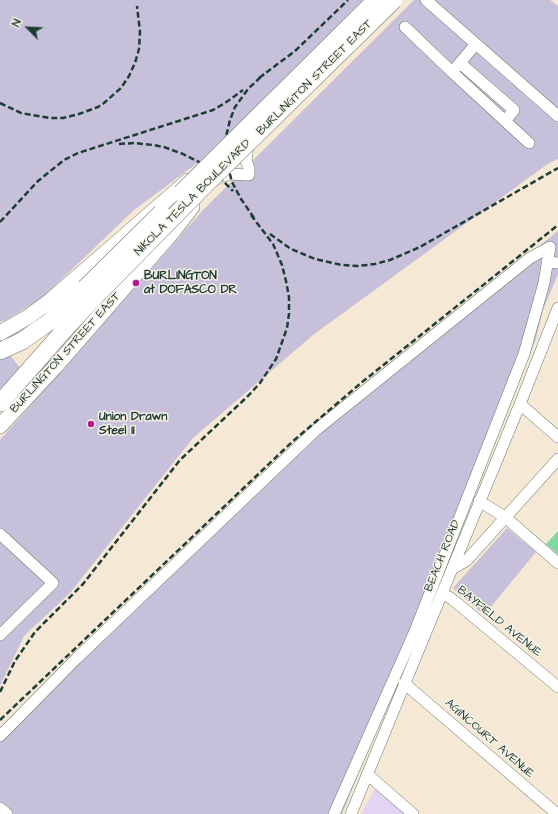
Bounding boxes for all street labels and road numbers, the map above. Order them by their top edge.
street label: BURLINGTON STREET EAST [254,17,376,139]
street label: NIKOLA TESLA BOULEVARD [132,137,254,259]
street label: BURLINGTON STREET EAST [8,290,124,416]
street label: BEACH ROAD [422,518,464,594]
street label: BAYFIELD AVENUE [454,584,544,660]
street label: AGINCOURT AVENUE [442,696,536,782]

